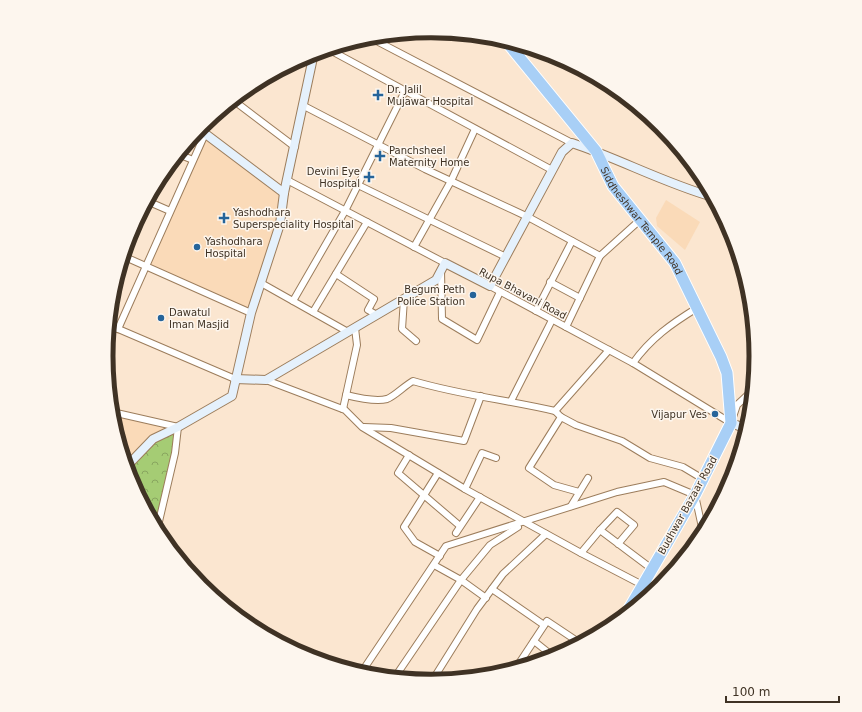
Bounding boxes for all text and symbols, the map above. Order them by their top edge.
place label: Dr. Jalil Mujawar Hospital [387,84,473,107]
marker: Dr. Jalil Mujawar Hospital [372,89,384,101]
place label: Panchsheel Maternity Home [389,145,469,168]
marker: Panchsheel Maternity Home [374,150,386,162]
street label: Siddheshwar Temple Road [599,165,685,276]
place label: Devini Eye Hospital [307,166,360,189]
marker: Devini Eye Hospital [363,171,375,183]
place label: Yashodhara Superspeciality Hospital [232,207,354,230]
marker: Yashodhara Superspeciality Hospital [218,212,230,224]
place label: Yashodhara Hospital [204,236,263,259]
marker: Yashodhara Hospital [192,242,202,252]
street label: Rupa Bhavani Road [477,266,568,321]
place label: Begum Peth Police Station [397,284,465,307]
marker: Begum Peth Police Station [468,290,478,300]
place label: Dawatul Iman Masjid [169,307,229,330]
marker: Dawatul Iman Masjid [156,313,166,323]
place label: Vijapur Ves [651,409,707,420]
marker: Vijapur Ves [710,409,720,419]
street label: Budhwar Bazaar Road [656,454,719,556]
scale bar [726,678,839,704]
text: 100 m [732,685,770,699]

